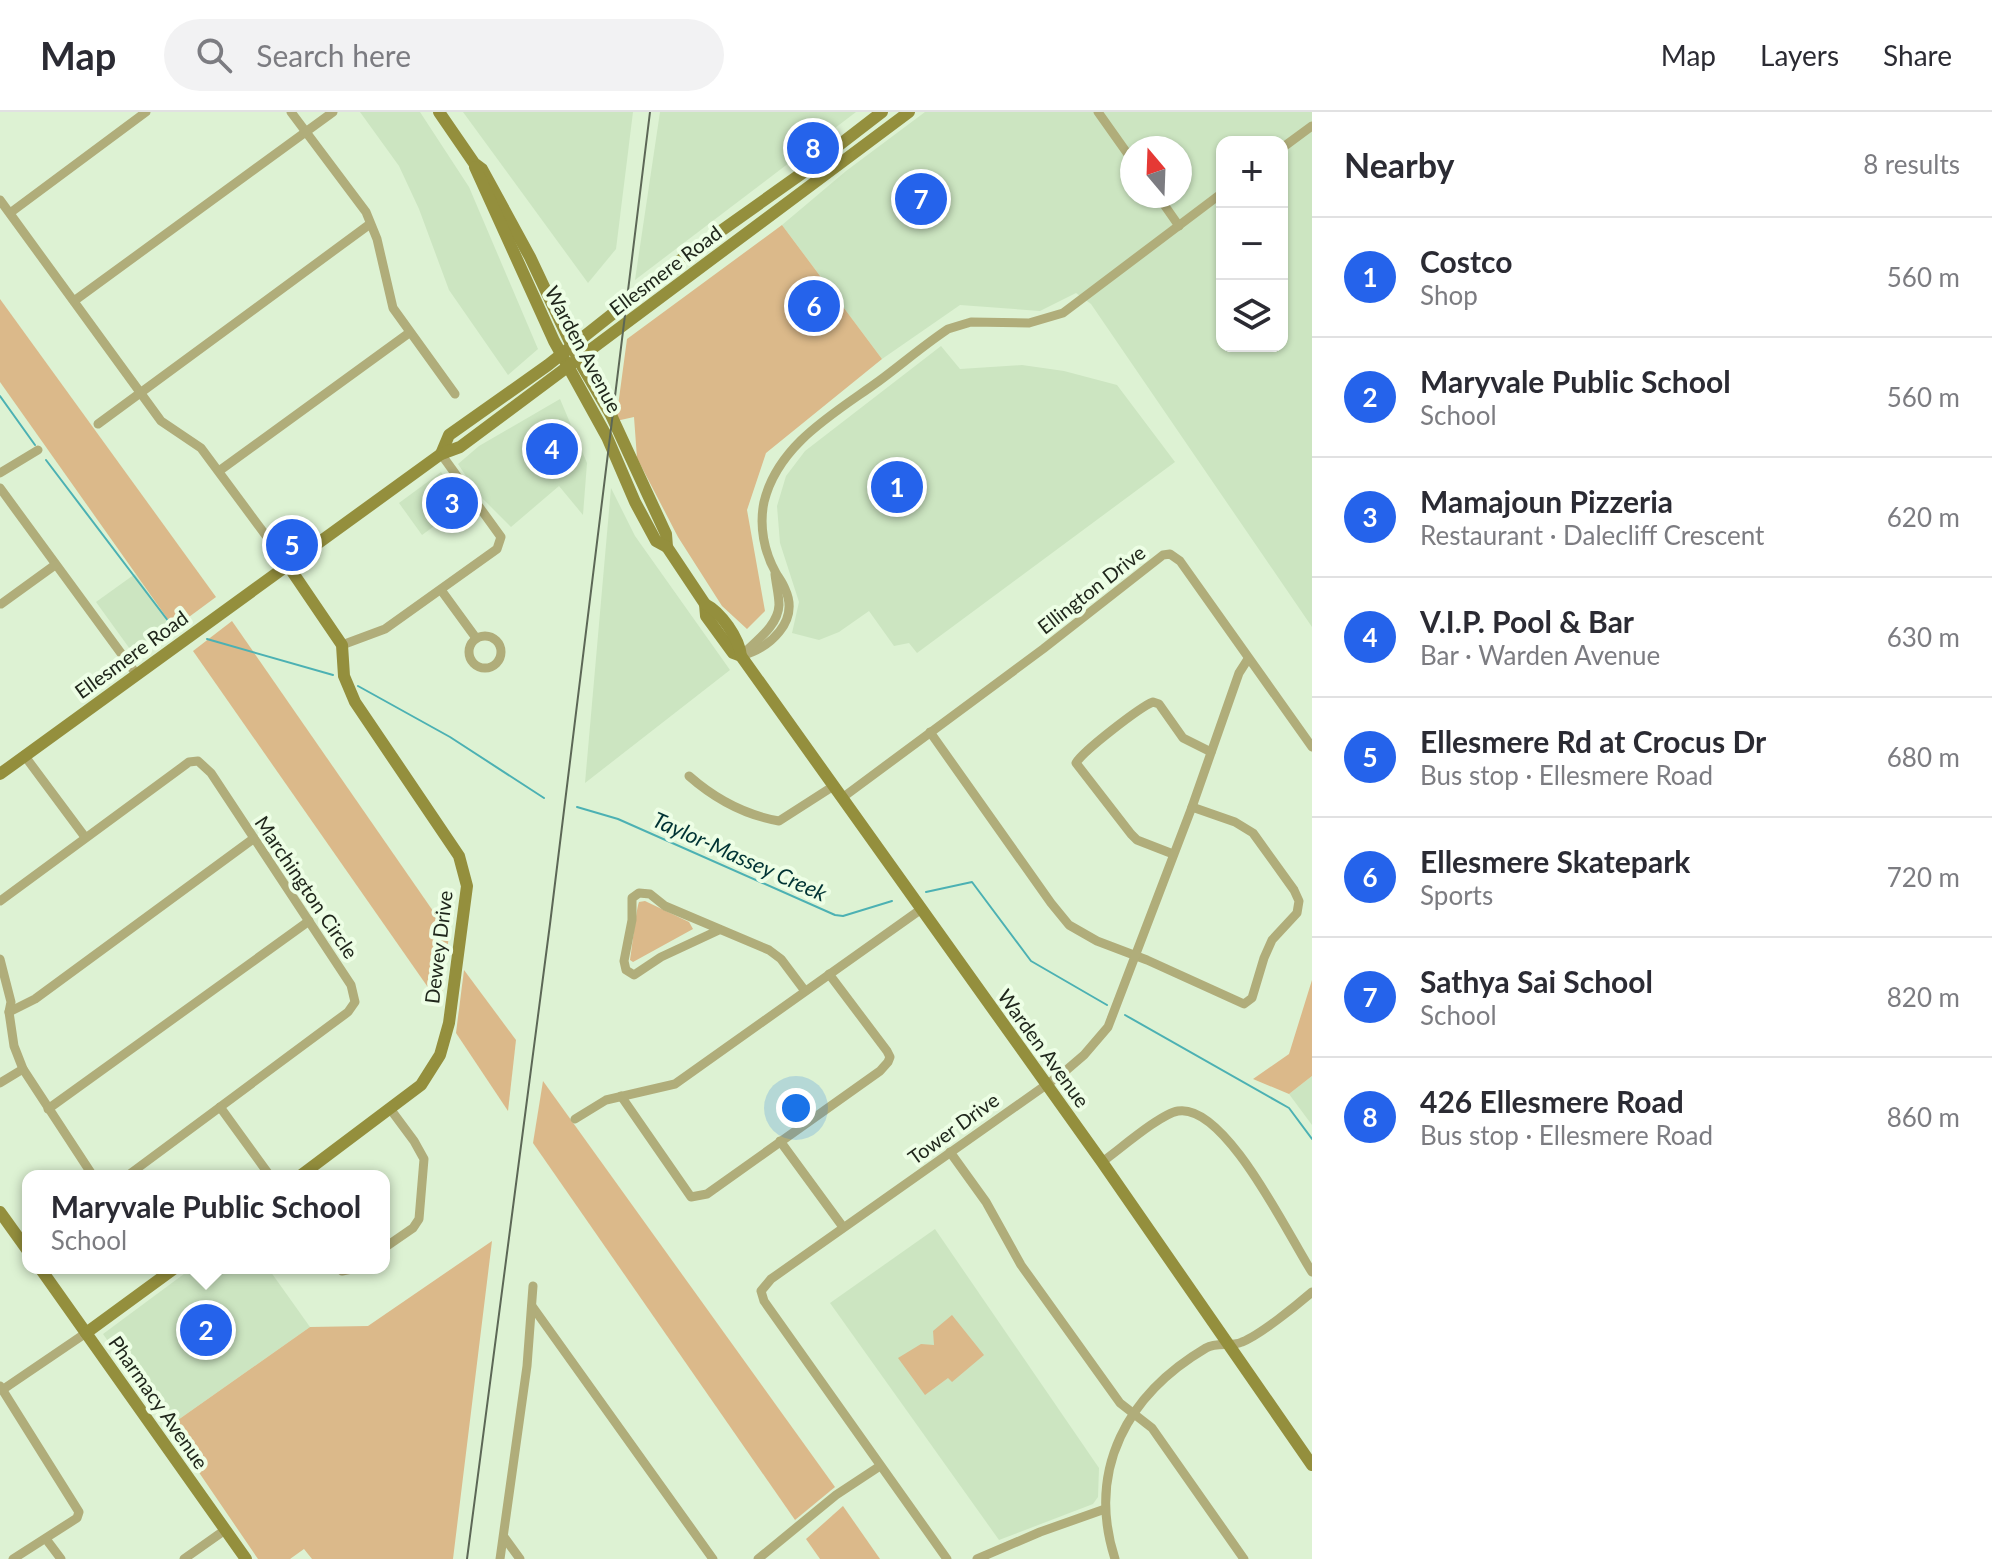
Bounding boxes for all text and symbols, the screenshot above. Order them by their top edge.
search box [164,19,724,91]
text: Map [40,32,116,78]
icon: search [192,33,236,77]
text: Search here [256,37,411,73]
text: Map [1661,38,1716,72]
text: Layers [1760,38,1839,72]
text: Share [1883,38,1952,72]
pin: 8 [787,118,839,178]
north arrow [1120,136,1192,208]
map controls [1216,136,1288,352]
button: + [1216,136,1288,208]
text: Nearby [1344,144,1455,185]
text: 8 results [1863,148,1960,180]
pin: 7 [895,169,947,229]
button: − [1216,208,1288,280]
street label: Ellesmere Road [604,220,726,320]
text: Costco [1420,243,1512,279]
text: 1 [1362,261,1378,293]
text: 560 m [1887,261,1960,293]
pin: 6 [788,276,840,336]
text: Shop [1420,279,1478,311]
button: layers [1216,280,1288,352]
street label: Warden Avenue [541,282,627,416]
text: Maryvale Public School [1420,363,1731,399]
text: 2 [1362,381,1378,413]
text: 560 m [1887,381,1960,413]
text: School [1420,399,1497,431]
pin: 4 [526,419,578,479]
pin: 1 [871,457,923,517]
pin: 3 [426,473,478,533]
text: Mamajoun Pizzeria [1420,483,1673,519]
text: 3 [1362,501,1378,533]
text: 620 m [1887,501,1960,533]
pin: 5 [266,515,318,575]
text: Restaurant · Dalecliff Crescent [1420,519,1764,551]
street label: Ellington Drive [1033,540,1149,638]
text: V.I.P. Pool & Bar [1420,603,1634,639]
street label: Ellesmere Road [70,605,192,703]
text: 4 [1362,621,1378,653]
text: 630 m [1887,621,1960,653]
text: Bar · Warden Avenue [1420,639,1660,671]
text: Ellesmere Rd at Crocus Dr [1420,723,1766,759]
text: 5 [1362,741,1378,773]
text: 680 m [1887,741,1960,773]
text: Bus stop · Ellesmere Road [1420,759,1713,791]
water label: Taylor-Massey Creek [649,805,832,907]
street label: Marchington Circle [250,811,364,963]
text: Ellesmere Skatepark [1420,843,1690,879]
text: 6 [1362,861,1378,893]
text: 720 m [1887,861,1960,893]
text: Sports [1420,879,1493,911]
street label: Dewey Drive [419,889,457,1005]
text: Sathya Sai School [1420,963,1653,999]
text: 7 [1362,981,1378,1013]
text: 820 m [1887,981,1960,1013]
street label: Warden Avenue [993,984,1095,1112]
text: School [1420,999,1497,1031]
text: 426 Ellesmere Road [1420,1083,1684,1119]
street label: Tower Drive [903,1087,1003,1169]
your location [776,1088,816,1128]
text: 8 [1362,1101,1378,1133]
text: 860 m [1887,1101,1960,1133]
text: Bus stop · Ellesmere Road [1420,1119,1713,1151]
popup [22,1170,390,1274]
text: Maryvale Public School [51,1188,361,1224]
text: School [51,1224,127,1256]
pin: 2 [180,1300,232,1360]
street label: Pharmacy Avenue [104,1331,214,1473]

